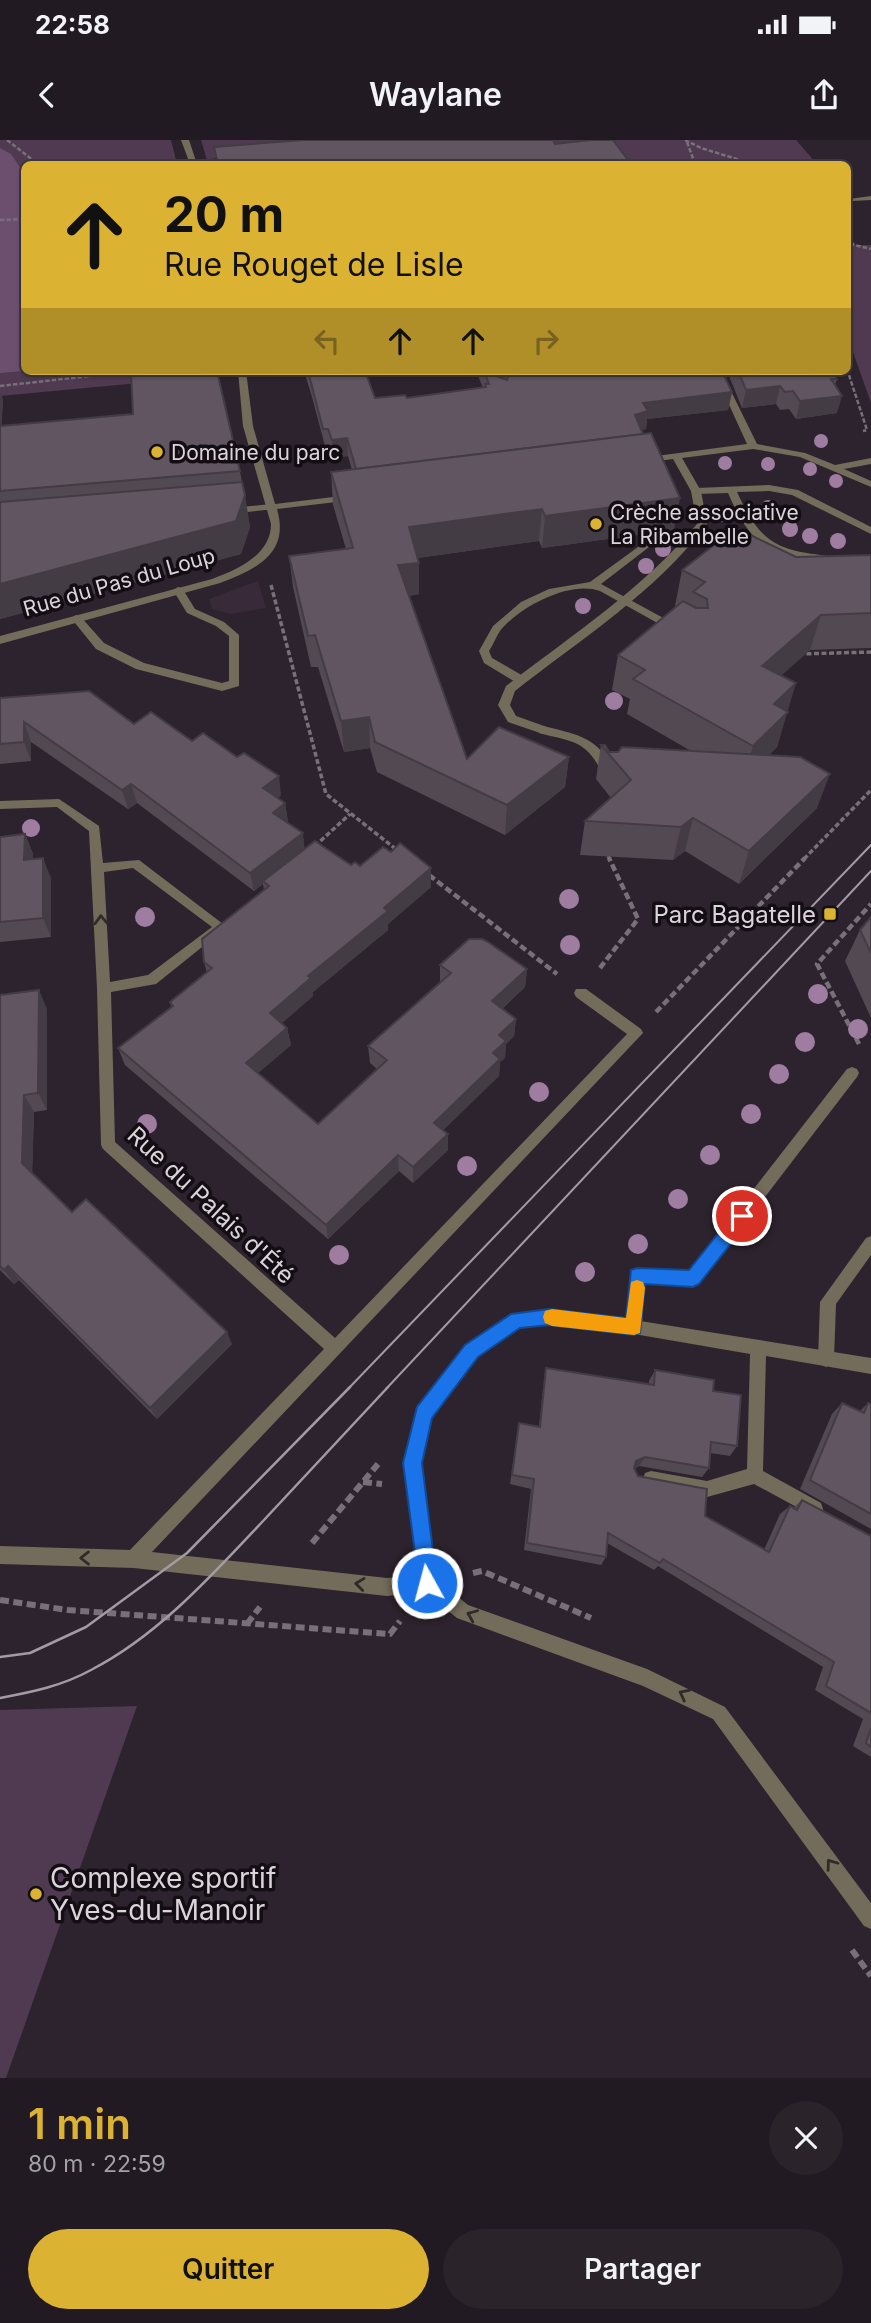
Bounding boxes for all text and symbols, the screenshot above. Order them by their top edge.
text: 22:58 [35,9,110,40]
text: Waylane [369,75,502,114]
icon: back [28,76,66,114]
icon: share [805,76,843,114]
text: 20 m [164,185,284,244]
icon: ahead [49,189,140,280]
text: Rue Rouget de Lisle [164,245,464,284]
icon: left [308,322,346,360]
icon: ahead [381,322,419,360]
icon: ahead [454,322,492,360]
icon: right [527,322,565,360]
place label: Domaine du parc [171,440,340,465]
marker: Domaine du parc [149,444,165,460]
place label: Crèche associative La Ribambelle [610,500,799,549]
marker: Crèche associative La Ribambelle [588,516,604,532]
street label: Rue du Pas du Loup [20,543,218,621]
place label: Parc Bagatelle [653,900,816,929]
marker: Parc Bagatelle [822,906,838,922]
one-way arrow [94,914,109,925]
street label: Rue du Palais d'Été [122,1120,301,1290]
pin [712,1186,772,1246]
icon: arrive [723,1197,761,1235]
position arrow [390,1546,464,1620]
one-way arrow [79,1550,89,1566]
one-way arrow [354,1577,365,1592]
one-way arrow [467,1610,479,1624]
one-way arrow [679,1689,691,1703]
one-way arrow [826,1859,839,1872]
place label: Complexe sportif Yves-du-Manoir [50,1861,276,1927]
marker: Complexe sportif Yves-du-Manoir [28,1886,44,1902]
text: 1 min [28,2098,131,2149]
button: close [769,2101,843,2175]
text: 80 m · 22:59 [28,2150,166,2178]
button: Quitter [28,2229,429,2309]
button: Partager [443,2229,843,2309]

